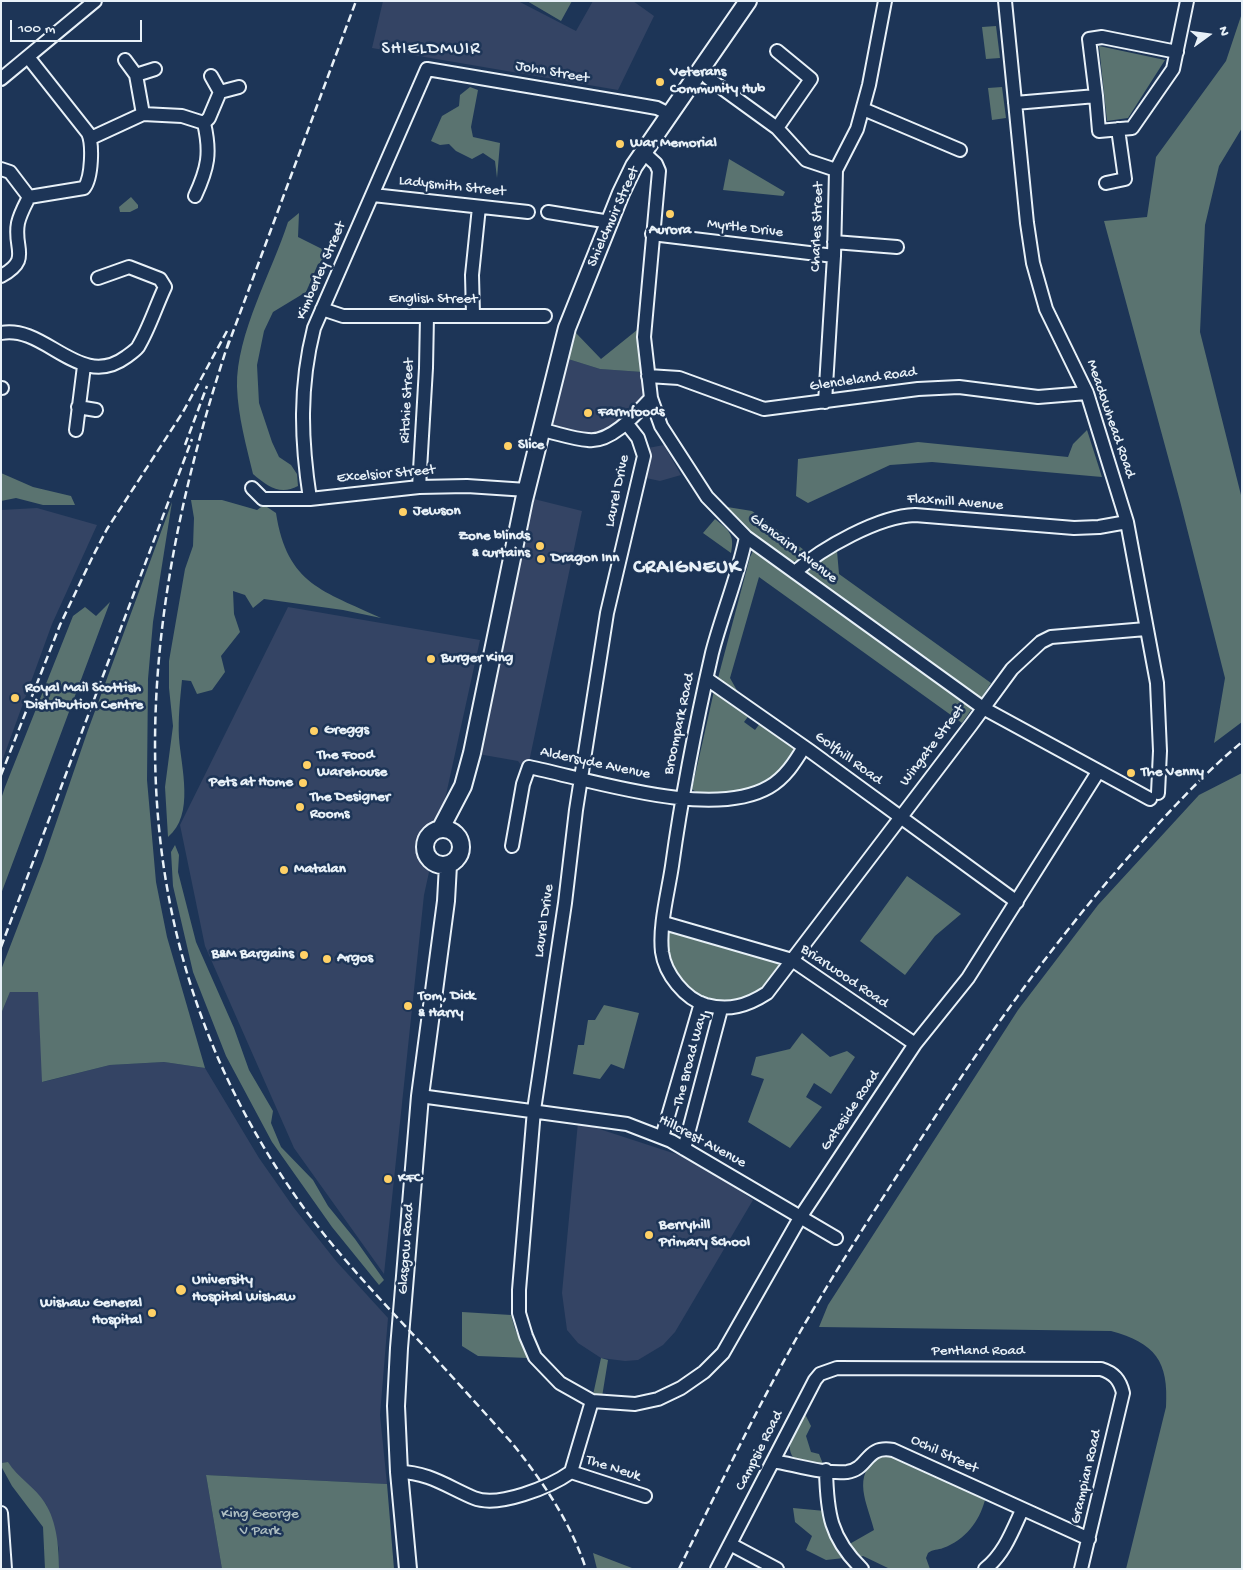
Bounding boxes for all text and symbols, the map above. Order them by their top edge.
scale bar [12,10,145,42]
north arrow [1183,10,1233,60]
text: 100 m [18,20,55,38]
text: N [1214,25,1232,38]
district label: SHIELDMUIR [380,39,482,61]
street label: John Street [514,58,590,88]
place label: Veterans Community Hub [670,64,765,99]
marker: Veterans Community Hub [654,76,666,88]
place label: War Memorial [630,135,717,153]
marker: War Memorial [614,138,626,150]
street label: Shieldmuir Street [584,164,644,270]
street label: Ladysmith Street [398,172,506,202]
street label: Charles Street [807,182,829,272]
marker: Aurora [664,208,676,220]
street label: Myrtle Drive [706,215,784,243]
street label: Kimberley Street [293,219,351,323]
place label: Aurora [649,222,691,240]
street label: English Street [389,291,477,309]
street label: Meadowhead Road [1081,357,1139,481]
street label: Ritchie Street [397,358,419,444]
street label: Glencleland Road [808,364,918,396]
place label: Farmfoods [598,404,664,422]
marker: Farmfoods [582,407,594,419]
place label: Slice [518,437,544,455]
marker: Slice [502,440,514,452]
street label: Laurel Drive [602,453,634,529]
street label: Excelsior Street [336,462,436,488]
street label: Flaxmill Avenue [906,491,1004,515]
place label: Jewson [413,503,461,521]
marker: Jewson [397,506,409,518]
street label: Glencairn Avenue [745,510,841,588]
place label: Zone blinds & curtains [458,528,530,563]
marker: Zone blinds & curtains [534,540,546,552]
place label: Dragon Inn [551,550,619,568]
marker: Dragon Inn [535,553,547,565]
district label: CRAIGNEUK [632,557,742,581]
place label: Burger King [441,650,513,668]
marker: Burger King [425,653,437,665]
street label: Broompark Road [660,672,700,776]
place label: Royal Mail Scottish Distribution Centre [25,680,143,715]
marker: Royal Mail Scottish Distribution Centre [9,692,21,704]
street label: Wingate Street [897,702,969,790]
place label: Greggs [324,722,369,740]
marker: Greggs [308,725,320,737]
street label: Golfhill Road [811,728,885,790]
street label: Aldersyde Avenue [538,744,652,784]
place label: The Food Warehouse [317,747,387,782]
marker: The Food Warehouse [301,759,313,771]
place label: The Venny [1141,764,1204,782]
marker: The Venny [1125,767,1137,779]
place label: Pets at Home [209,774,293,792]
marker: Pets at Home [297,777,309,789]
place label: The Designer Rooms [310,789,390,824]
marker: The Designer Rooms [294,801,306,813]
place label: Matalan [294,861,346,879]
marker: Matalan [278,864,290,876]
street label: Laurel Drive [531,883,559,959]
street label: Briarwood Road [797,941,891,1013]
place label: B&M Bargains [211,946,294,964]
marker: B&M Bargains [298,949,310,961]
place label: Argos [337,950,373,968]
marker: Argos [321,953,333,965]
place label: Tom, Dick & Harry [418,988,475,1023]
marker: Tom, Dick & Harry [402,1000,414,1012]
street label: The Broad Way [670,1012,712,1108]
street label: Gateside Road [817,1067,885,1155]
street label: Hillcrest Avenue [655,1111,749,1173]
place label: KFC [398,1170,422,1188]
marker: KFC [382,1173,394,1185]
street label: Glasgow Road [395,1203,419,1295]
place label: Berryhill Primary School [659,1217,750,1252]
marker: Berryhill Primary School [643,1229,655,1241]
place label: University Hospital Wishaw [192,1272,295,1307]
marker: University Hospital Wishaw [174,1283,188,1297]
place label: Wishaw General Hospital [40,1295,142,1330]
marker: Wishaw General Hospital [146,1307,158,1319]
street label: Pentland Road [931,1343,1025,1361]
street label: Campsie Road [732,1408,788,1494]
street label: Grampian Road [1067,1428,1107,1526]
street label: Ochil Street [907,1432,981,1478]
street label: The Neuk [583,1452,643,1486]
park label: King George V Park [221,1506,299,1541]

